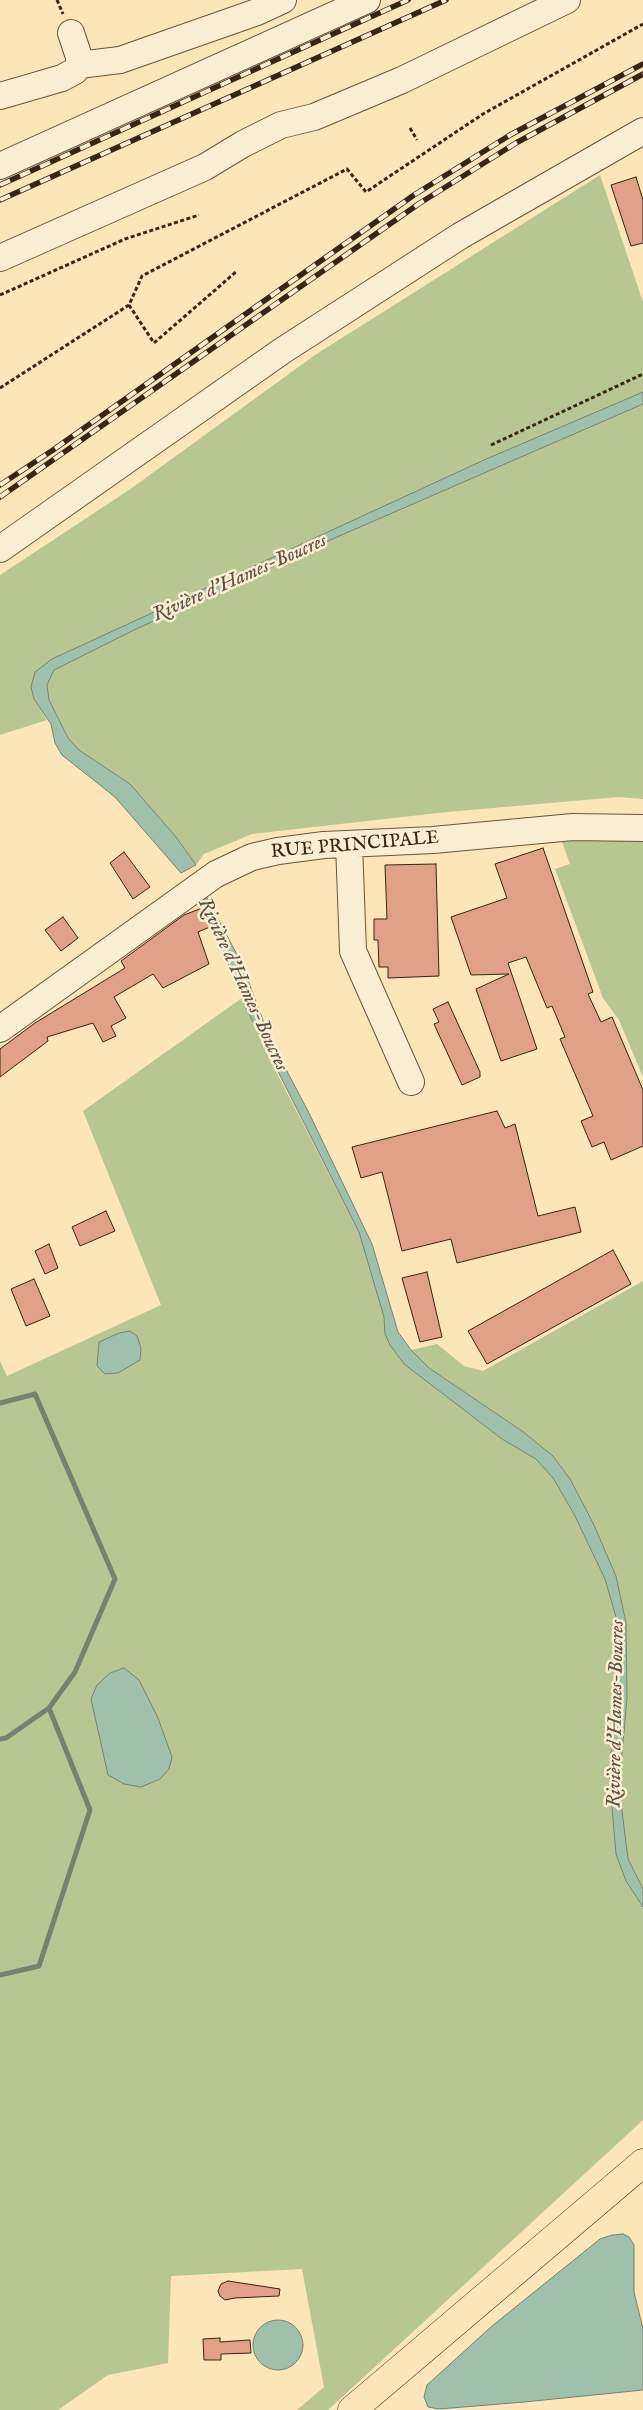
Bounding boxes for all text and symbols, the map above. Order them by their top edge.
water label: Rivière d'Hames-Boucres [149,530,331,628]
street label: RUE PRINCIPALE [270,827,440,865]
water label: Rivière d'Hames-Boucres [191,895,293,1075]
water label: Rivière d'Hames-Boucres [603,1620,631,1808]

